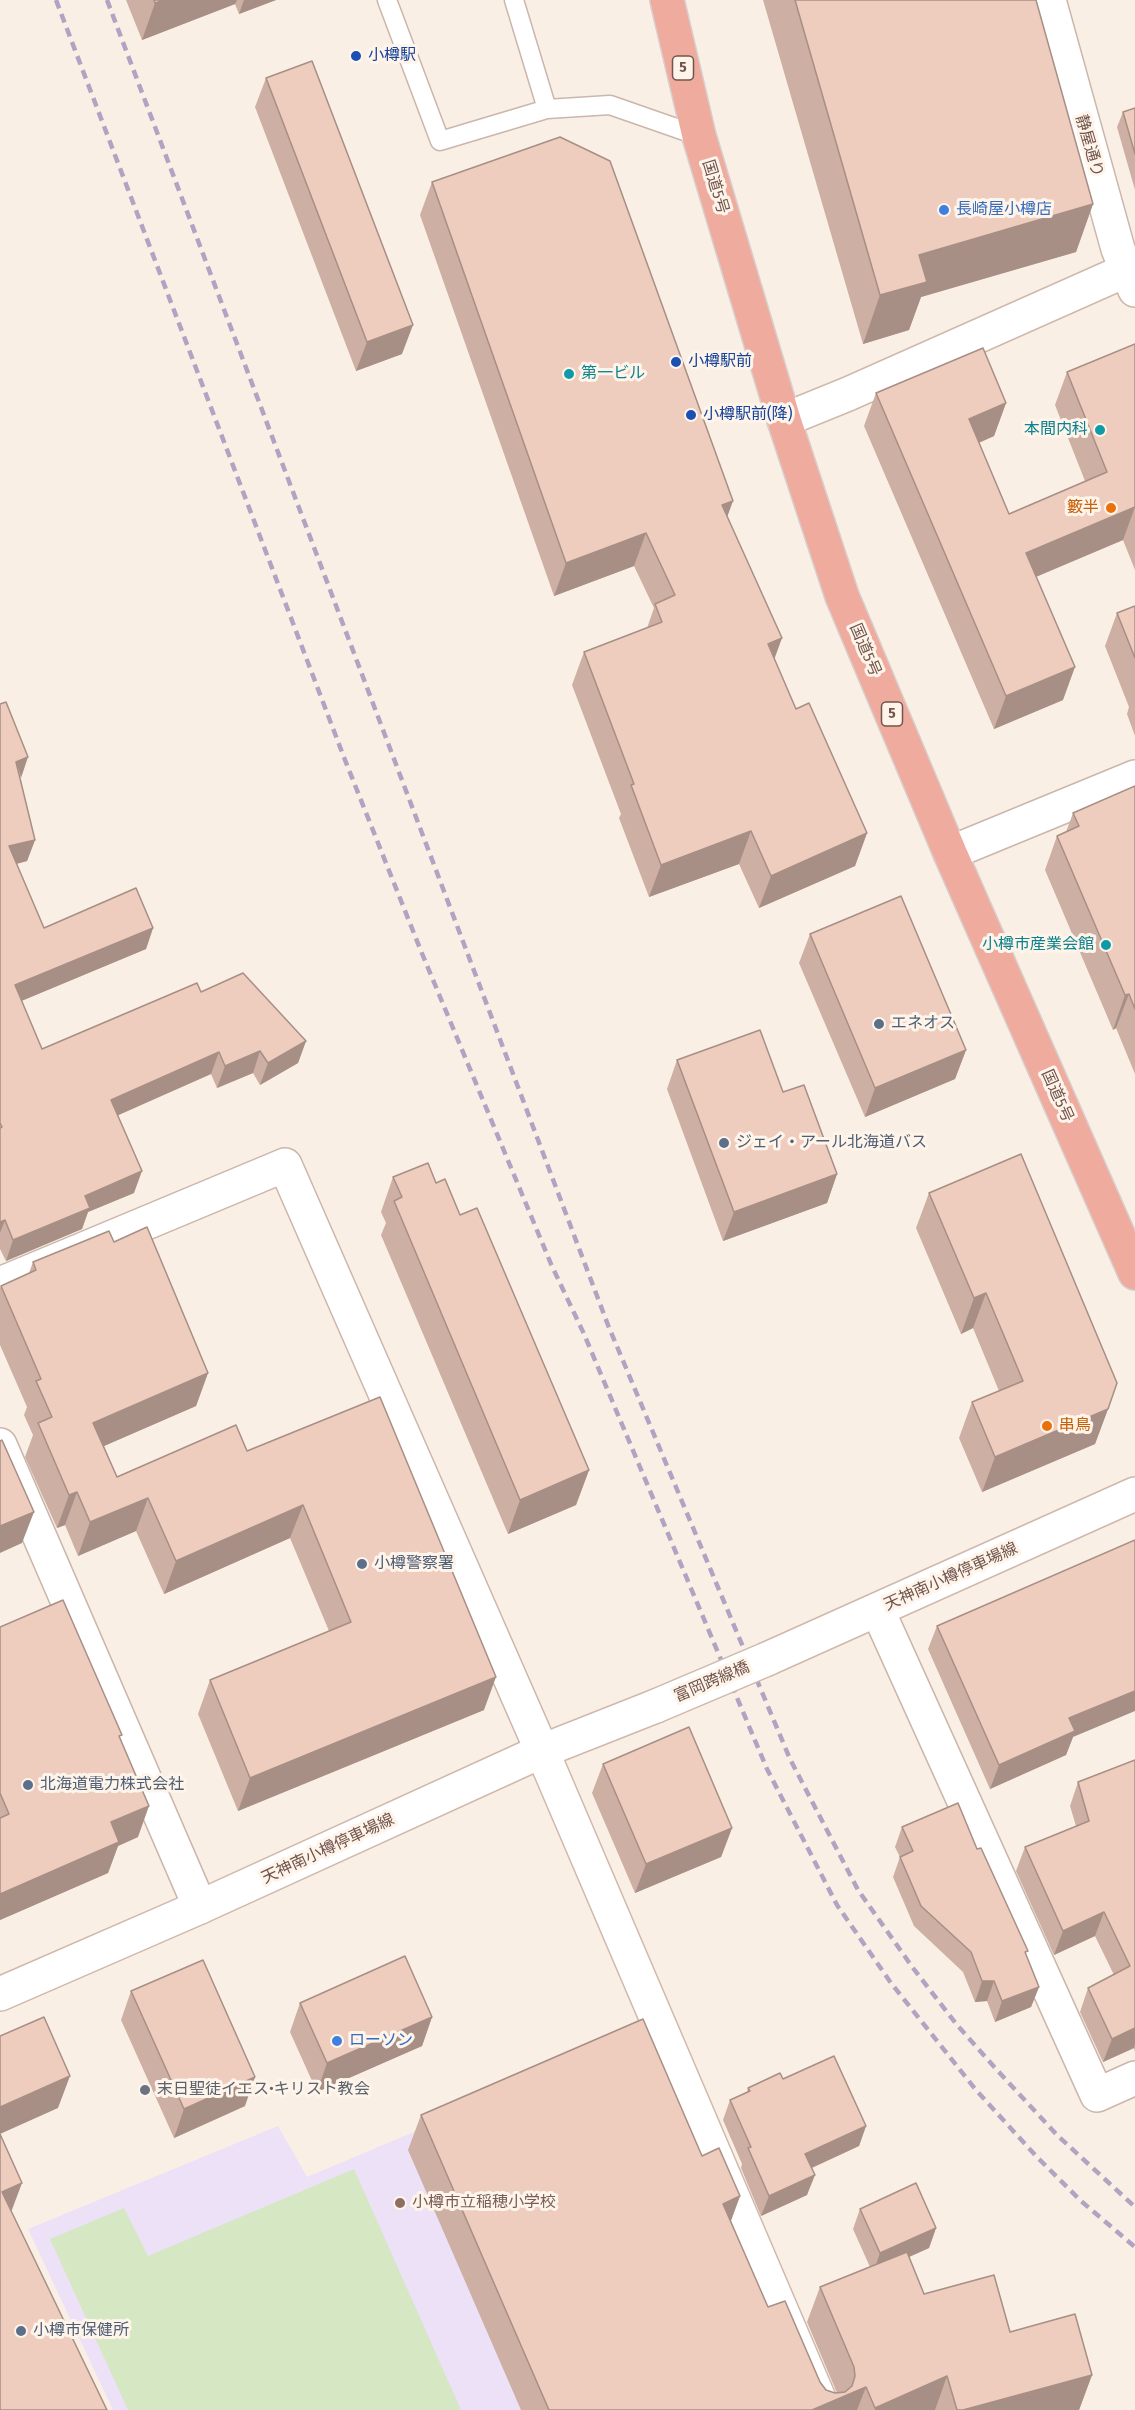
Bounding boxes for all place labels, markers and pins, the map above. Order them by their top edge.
place label: 小樽駅 [368,46,416,66]
marker: 小樽駅 [349,49,363,63]
place label: 長崎屋小樽店 [956,200,1052,220]
marker: 長崎屋小樽店 [937,203,951,217]
place label: 小樽駅前 [688,352,752,372]
marker: 小樽駅前 [669,355,683,369]
place label: 第一ビル [581,364,645,384]
marker: 第一ビル [562,367,576,381]
place label: 小樽駅前(降) [703,405,792,425]
marker: 小樽駅前(降) [684,408,698,422]
place label: 本間内科 [1024,420,1088,440]
marker: 本間内科 [1093,423,1107,437]
place label: 籔半 [1067,498,1099,518]
marker: 籔半 [1104,501,1118,515]
place label: 小樽市産業会館 [982,935,1094,955]
marker: 小樽市産業会館 [1099,938,1113,952]
place label: エネオス [891,1014,955,1034]
marker: エネオス [872,1017,886,1031]
place label: ジェイ・アール北海道バス [736,1133,927,1153]
marker: ジェイ・アール北海道バス [717,1136,731,1150]
place label: 串鳥 [1059,1416,1091,1436]
marker: 串鳥 [1040,1419,1054,1433]
place label: 小樽警察署 [374,1554,454,1574]
marker: 小樽警察署 [355,1557,369,1571]
place label: 北海道電力株式会社 [40,1775,184,1795]
marker: 北海道電力株式会社 [21,1778,35,1792]
place label: ローソン [349,2031,413,2051]
marker: ローソン [330,2034,344,2048]
place label: 末日聖徒イエス•キリスト教会 [157,2080,370,2100]
marker: 末日聖徒イエス•キリスト教会 [138,2083,152,2097]
place label: 小樽市立稲穂小学校 [412,2193,556,2213]
marker: 小樽市立稲穂小学校 [393,2196,407,2210]
place label: 小樽市保健所 [33,2321,129,2341]
marker: 小樽市保健所 [14,2324,28,2338]

